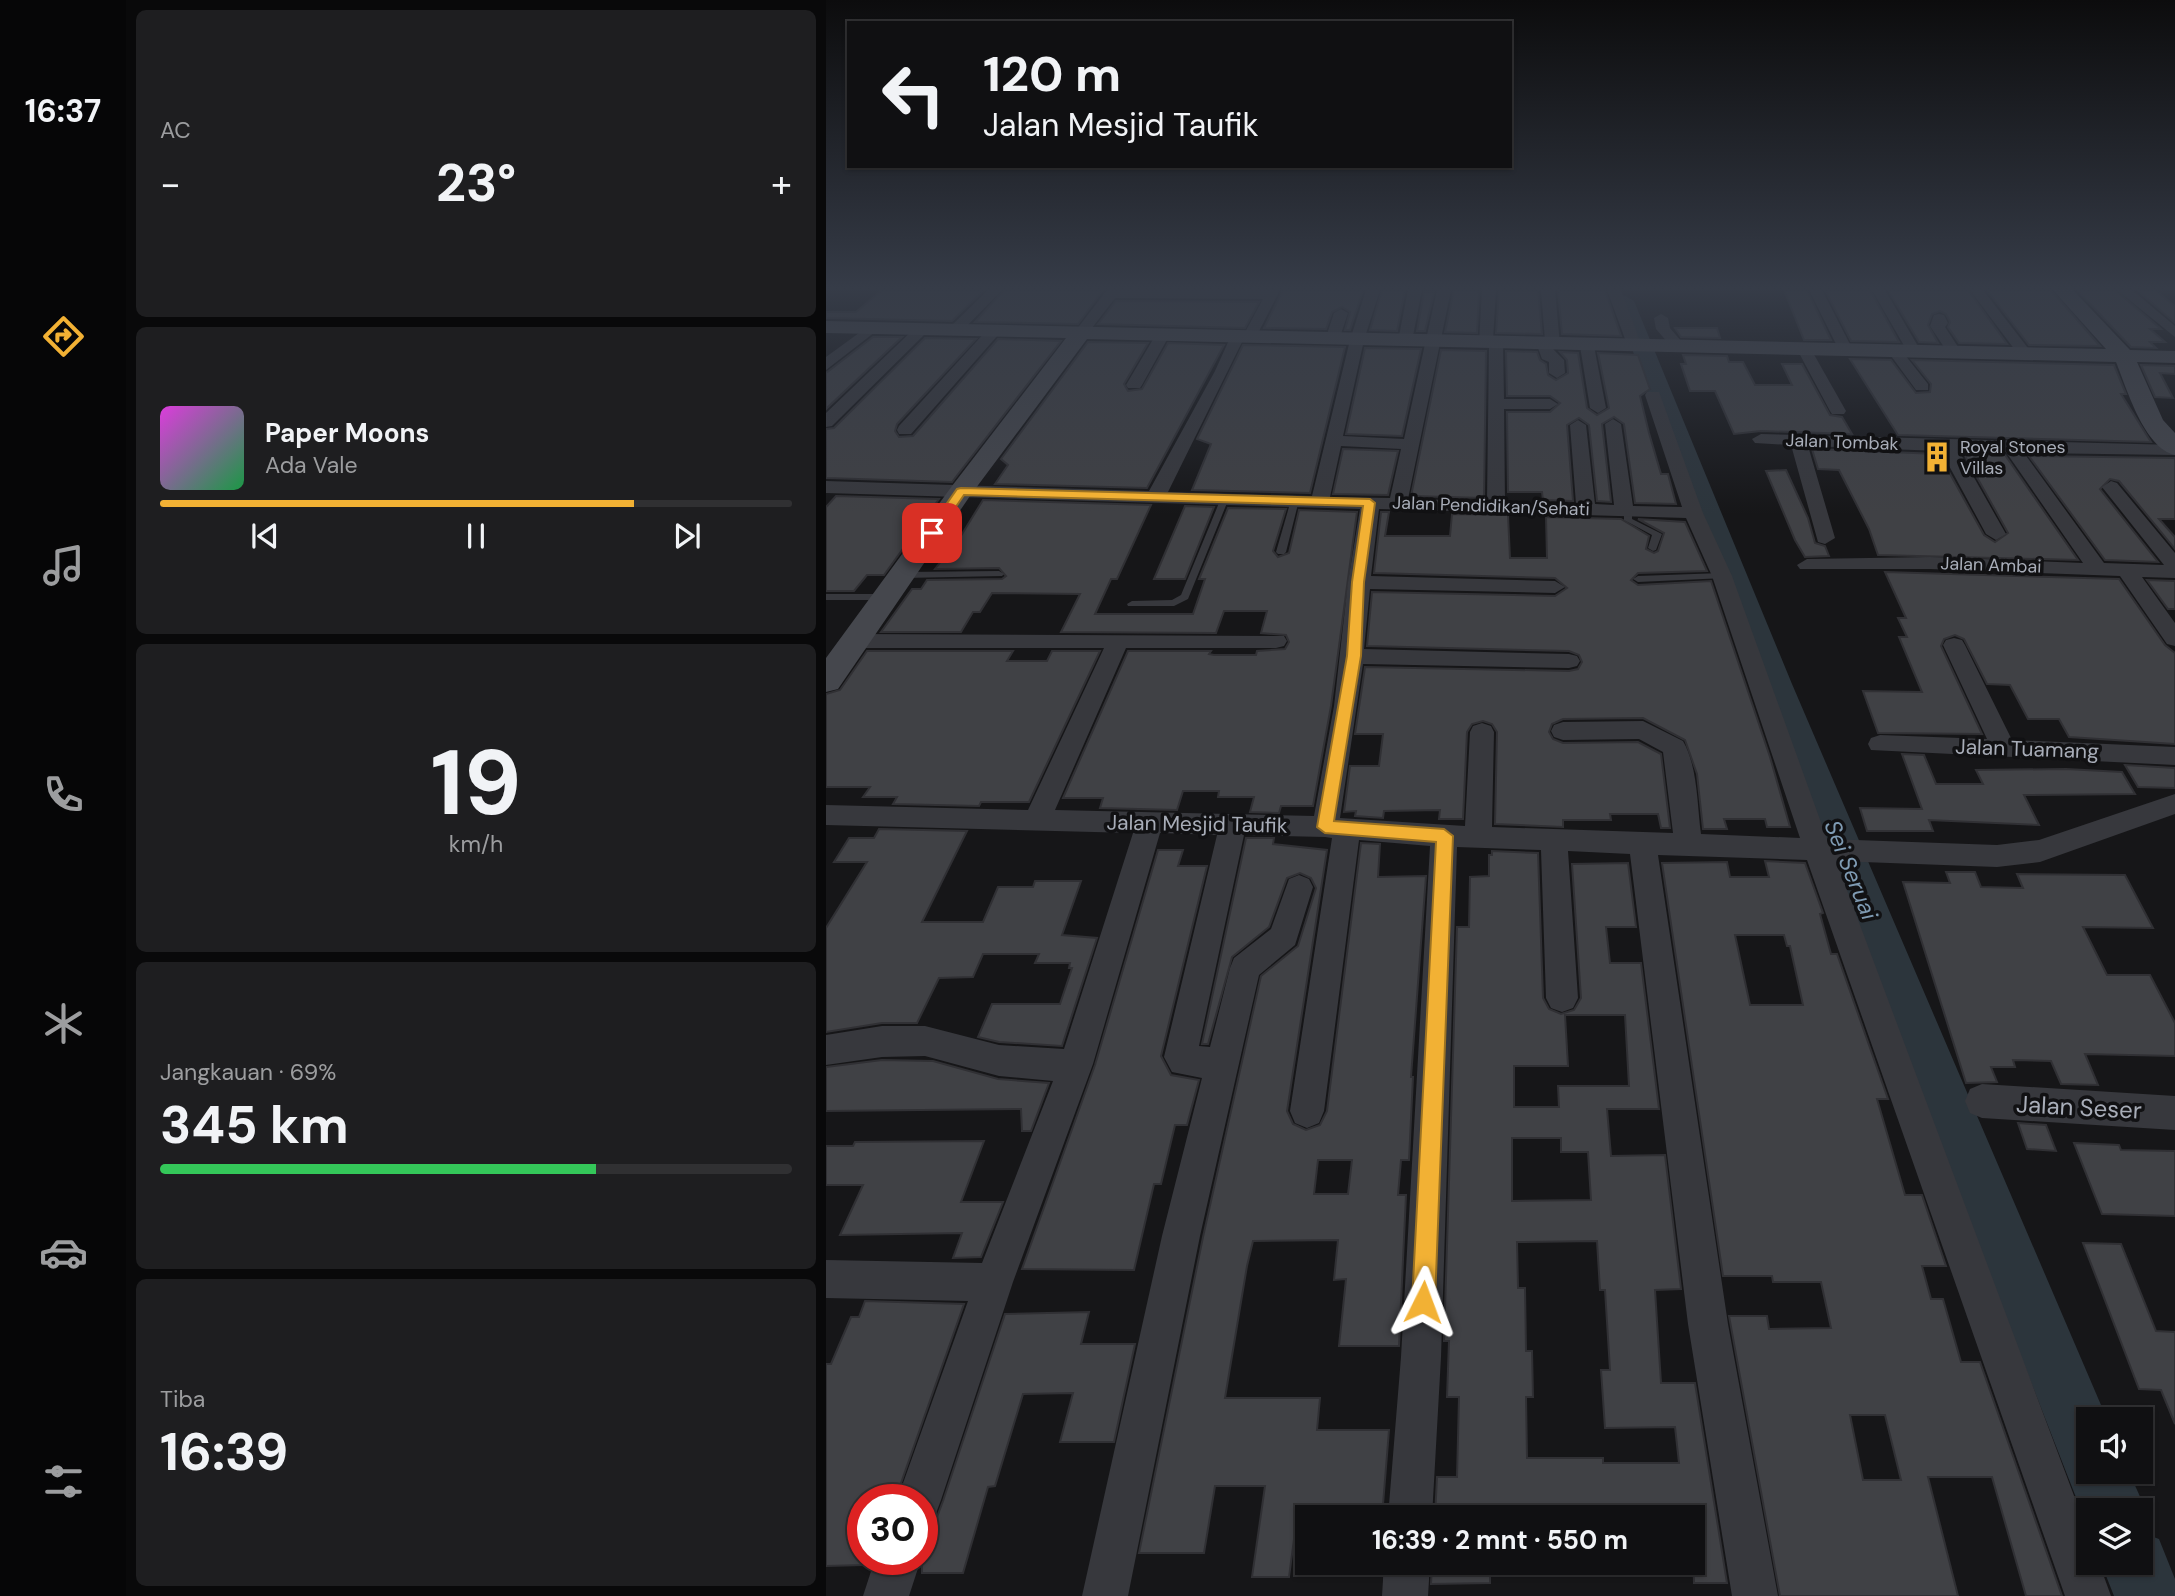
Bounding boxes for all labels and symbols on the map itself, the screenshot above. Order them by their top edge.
street label: Jalan Tombak [1785,428,1899,456]
place label: Royal Stones Villas [1960,435,2066,480]
building icon: Royal Stones Villas [1920,440,1954,474]
street label: Jalan Pendidikan/Sehati [1392,491,1590,521]
pin [902,503,962,563]
street label: Jalan Ambai [1940,551,2042,579]
street label: Jalan Tuamang [1955,732,2100,766]
street label: Jalan Mesjid Taufik [1106,808,1288,840]
water label: Sei Seruai [1817,816,1885,925]
street label: Jalan Seser [2015,1088,2143,1126]
position arrow [1386,1265,1460,1339]
speed limit sign: 30 [847,1484,938,1575]

